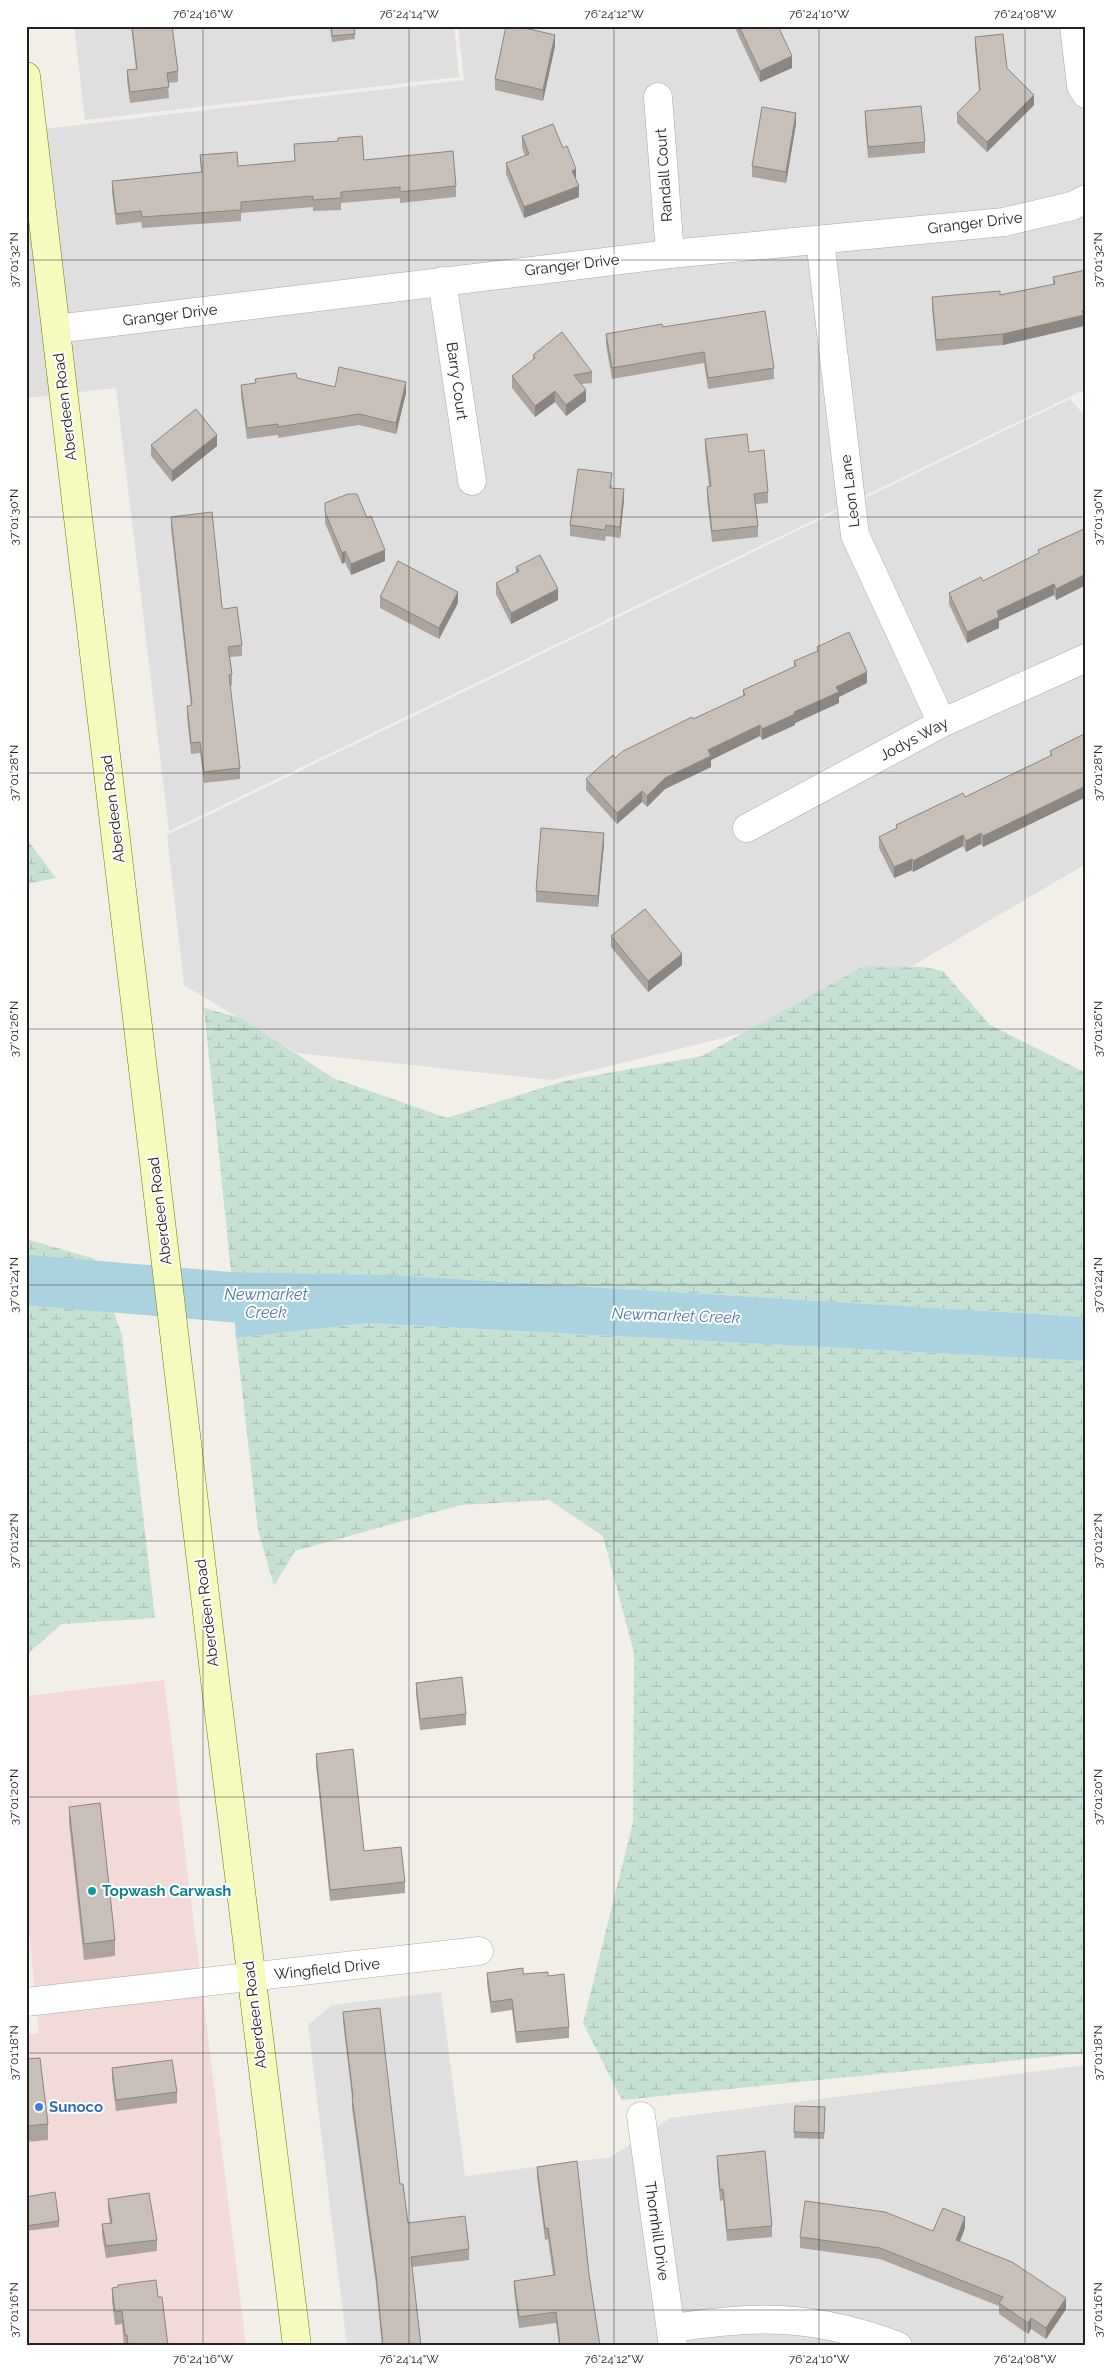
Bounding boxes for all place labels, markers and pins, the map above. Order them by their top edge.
place label: Topwash Carwash [102,1882,231,1900]
marker: Topwash Carwash [86,1885,98,1897]
place label: Sunoco [49,2098,103,2116]
marker: Sunoco [33,2101,45,2113]

